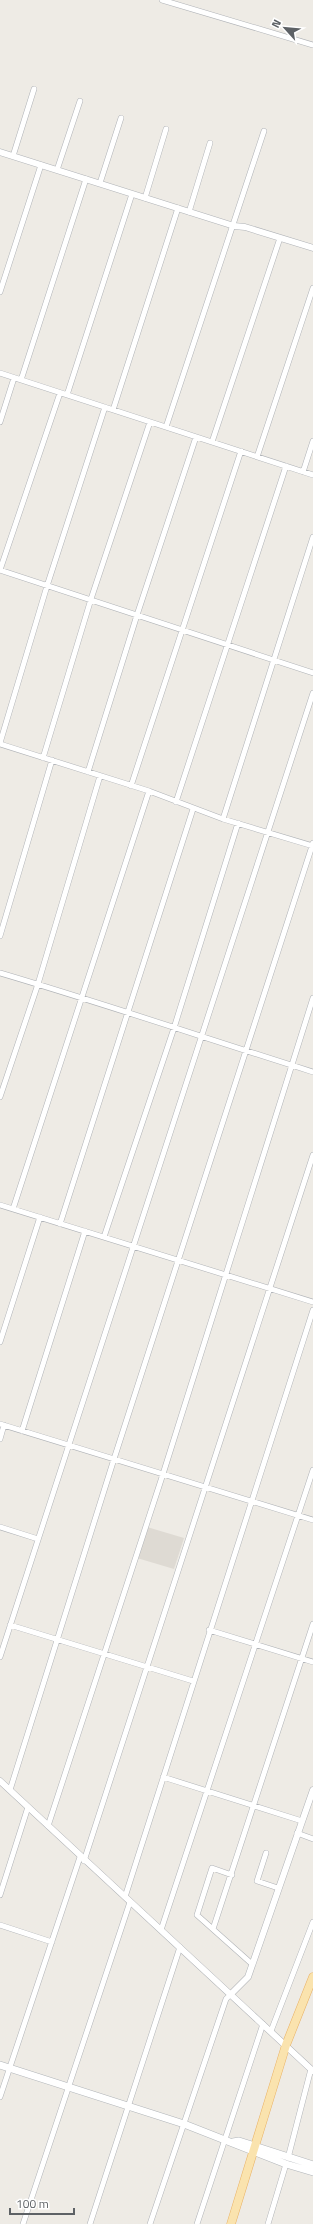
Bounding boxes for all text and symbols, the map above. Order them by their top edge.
north arrow [265,8,305,48]
text: N [267,16,285,30]
scale bar [10,2190,74,2216]
text: 100 m [16,2194,49,2213]

